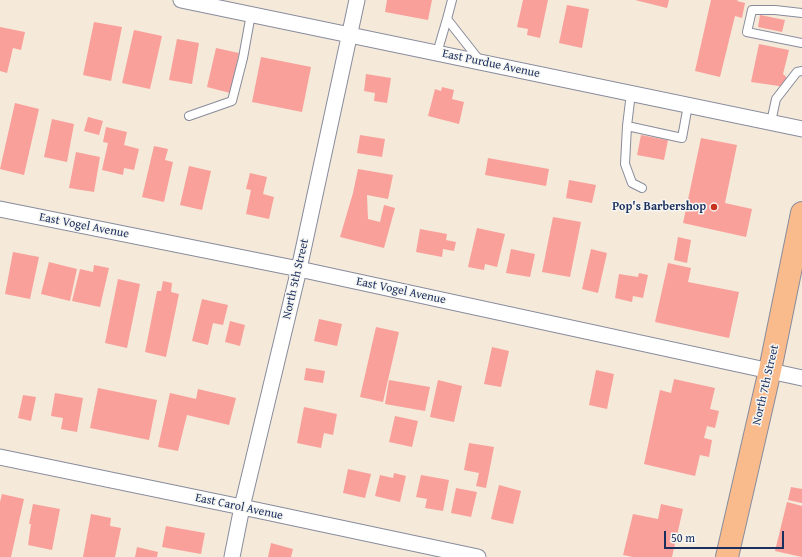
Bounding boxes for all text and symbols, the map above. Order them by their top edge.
street label: East Purdue Avenue [441,47,541,81]
place label: Pop's Barbershop [612,200,706,214]
marker: Pop's Barbershop [709,202,719,212]
street label: East Vogel Avenue [38,210,130,242]
street label: North 5th Street [280,237,312,321]
street label: East Vogel Avenue [355,274,447,308]
street label: North 7th Street [750,343,782,427]
street label: East Carol Avenue [194,491,284,523]
scale bar [666,523,786,549]
text: 50 m [671,529,695,546]

